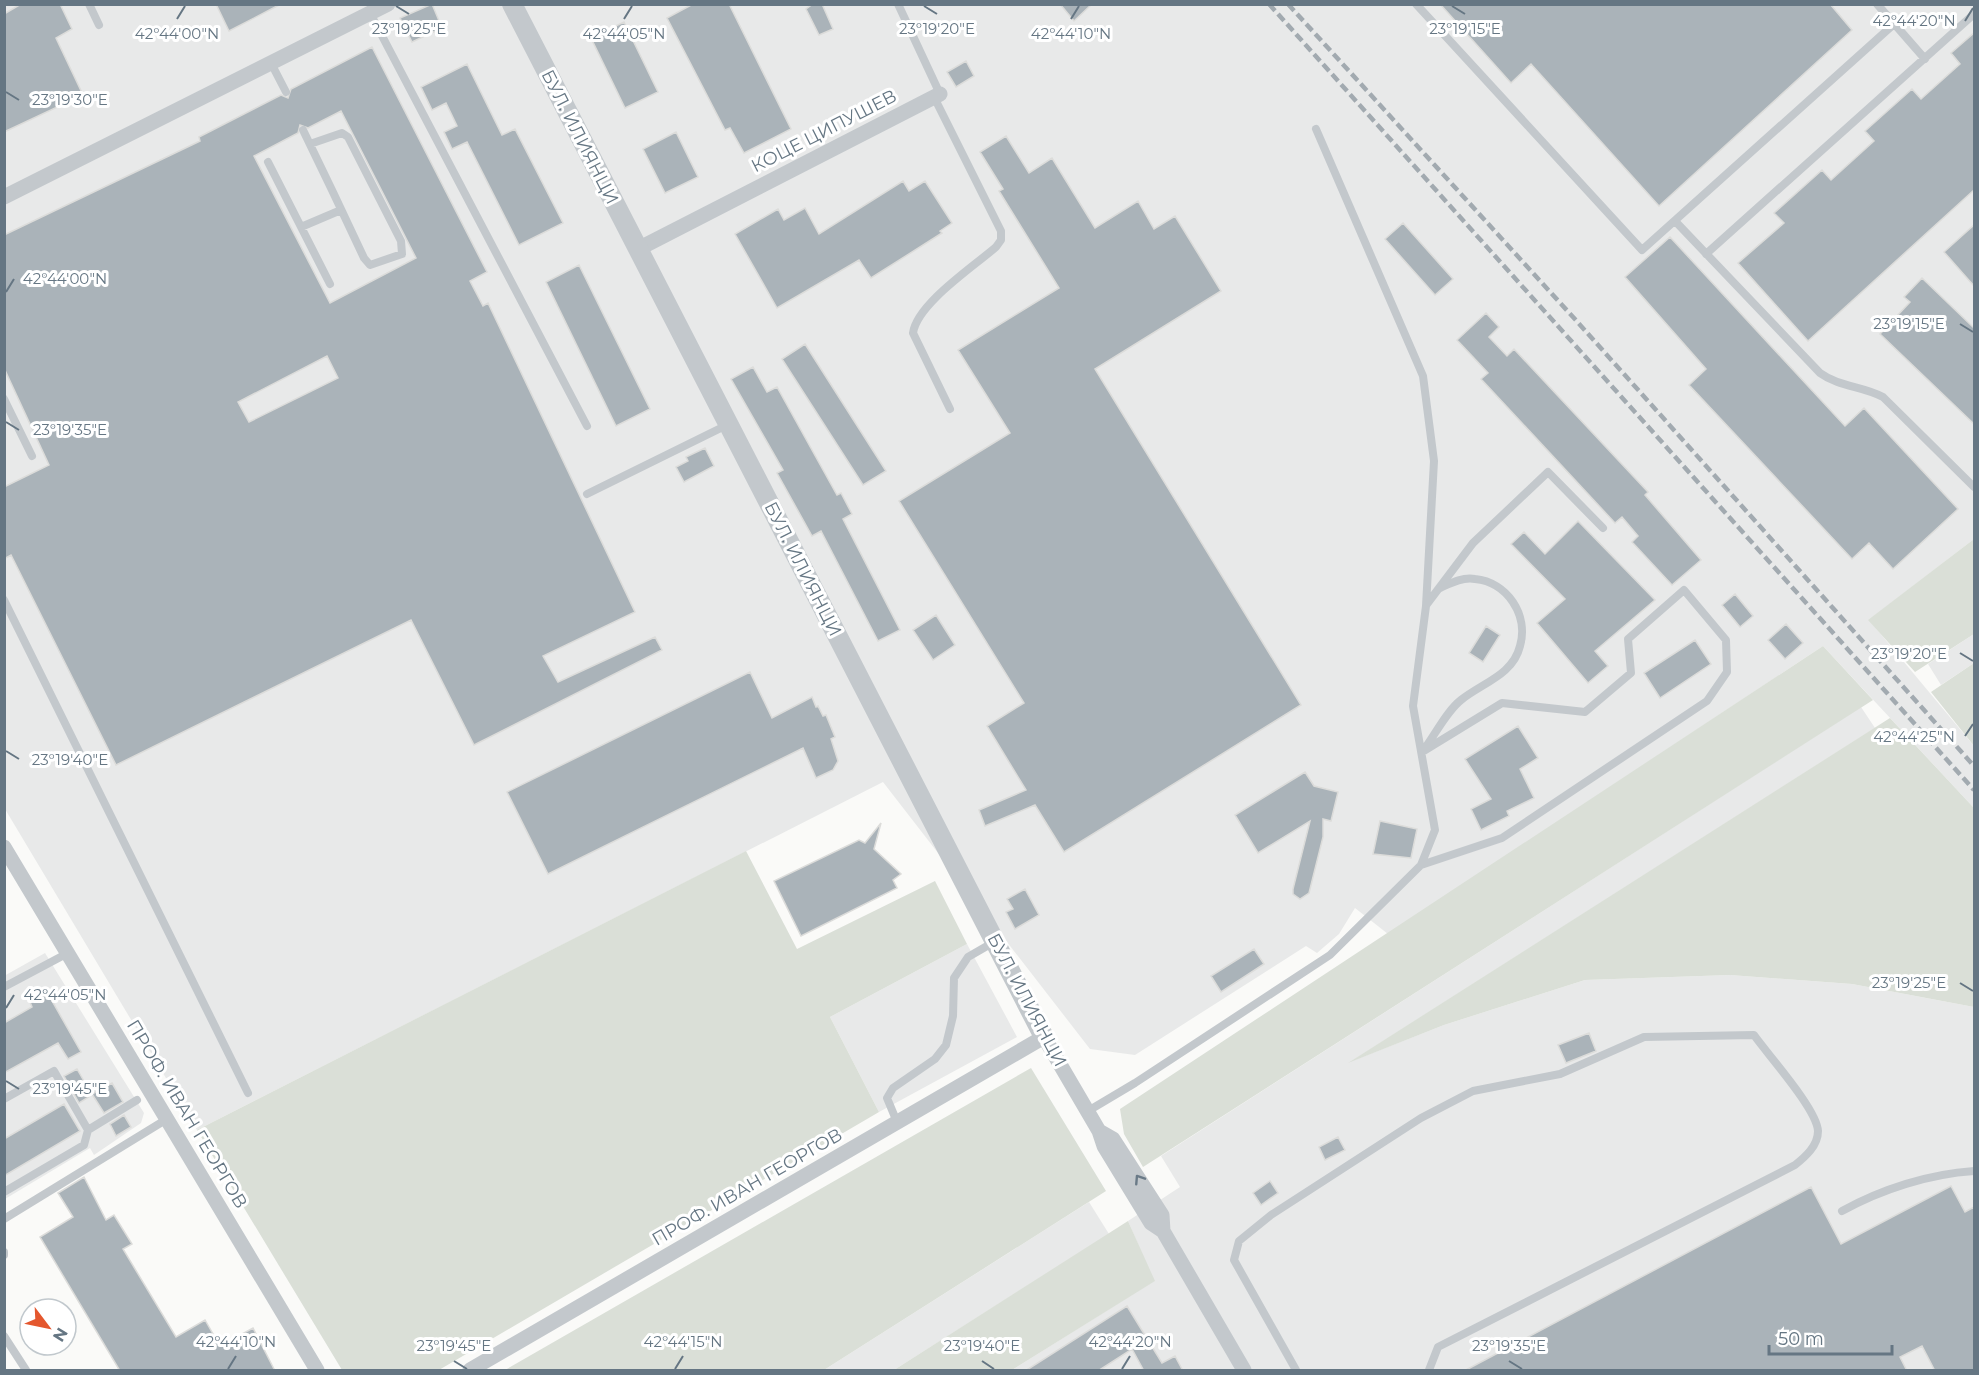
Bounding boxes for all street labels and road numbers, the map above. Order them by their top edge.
street label: БУЛ. ИЛИЯНЦИ [537,66,623,208]
street label: КОЦЕ ЦИПУШЕВ [748,85,900,177]
street label: БУЛ. ИЛИЯНЦИ [760,498,846,640]
street label: БУЛ. ИЛИЯНЦИ [983,929,1071,1071]
street label: ПРОФ. ИВАН ГЕОРГОВ [122,1016,252,1212]
street label: ПРОФ. ИВАН ГЕОРГОВ [648,1123,846,1251]

